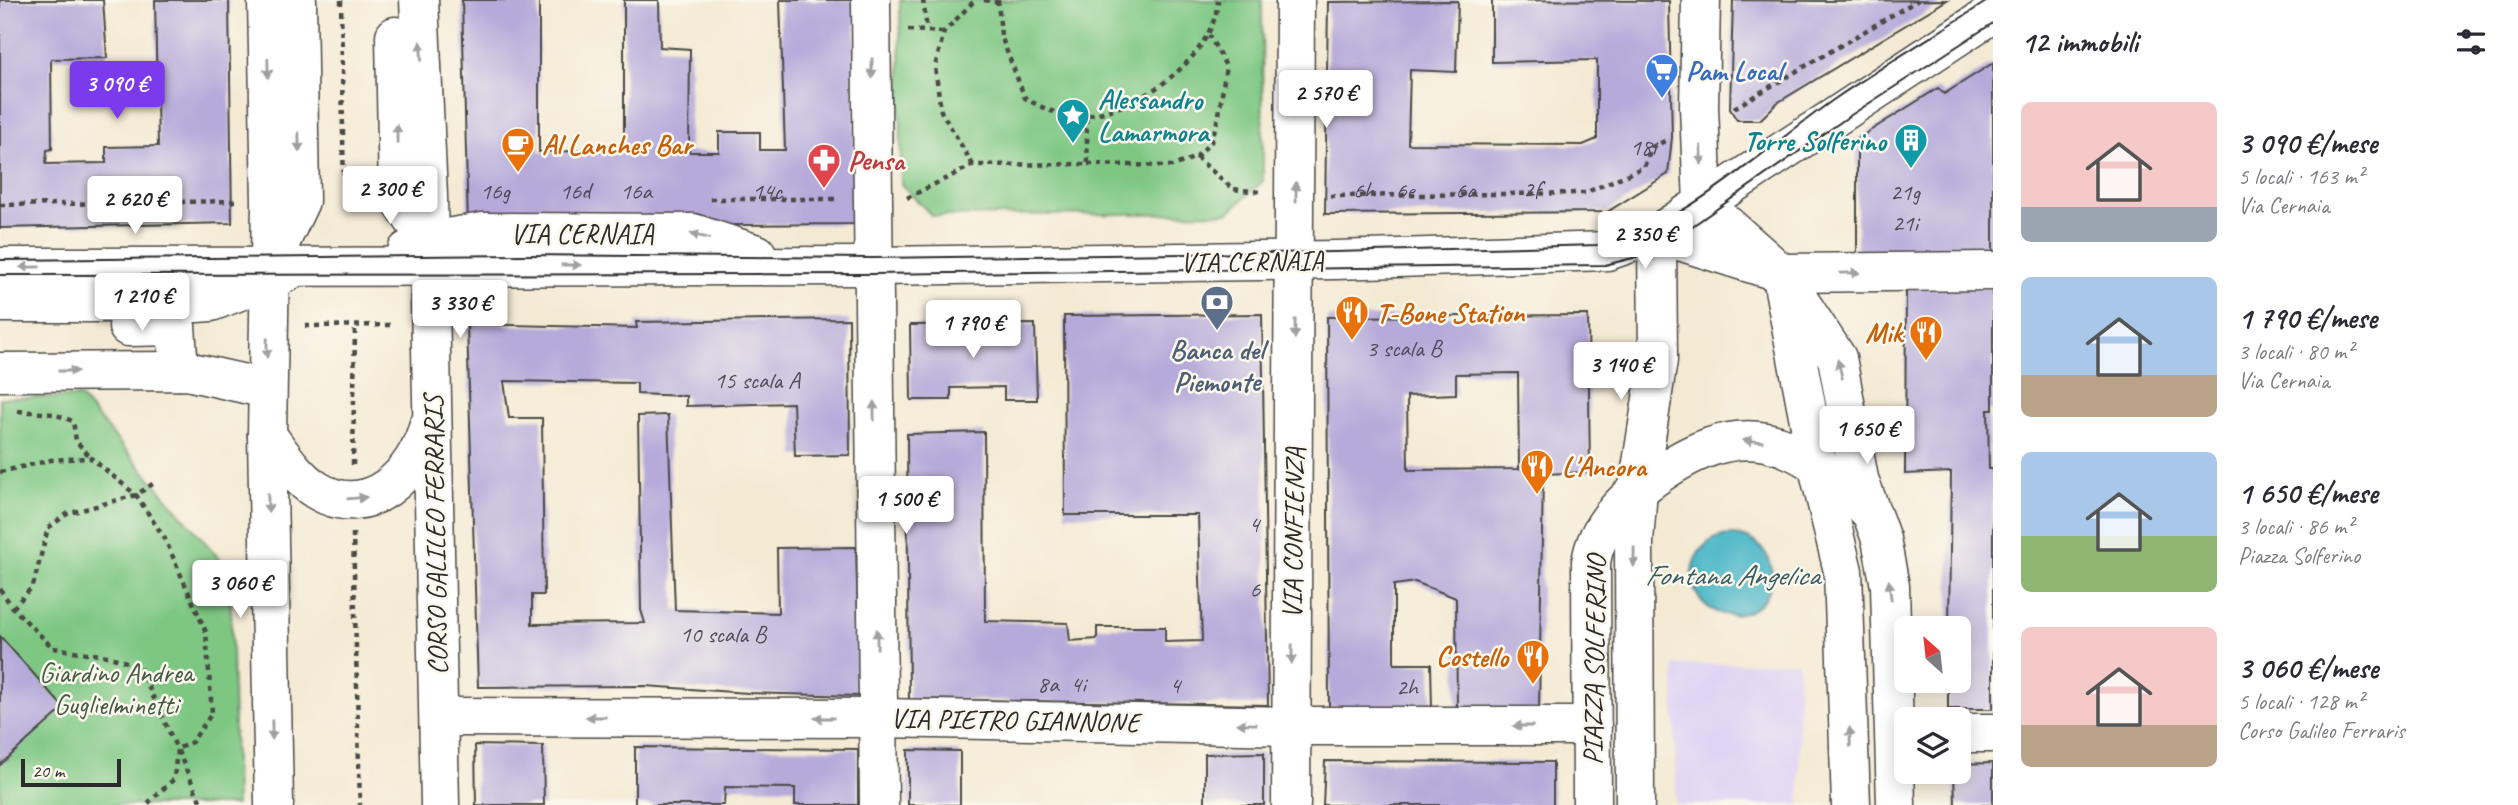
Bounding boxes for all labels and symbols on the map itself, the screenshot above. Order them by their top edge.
one-way arrow [416,39,427,61]
supermarket icon: Pam Local [1643,51,1681,100]
place label: Pam Local [1686,53,1787,88]
one-way arrow [262,57,274,79]
one-way arrow [866,57,878,79]
pin: 3 090 € [52,61,182,121]
pin: 2 570 € [1261,71,1391,130]
place label: Alessandro Lamarmora [1098,82,1211,149]
place icon: Alessandro Lamarmora [1054,96,1092,145]
building icon: Torre Solferino [1892,121,1930,170]
one-way arrow [391,122,403,144]
place label: Torre Solferino [1744,123,1888,158]
cafe icon: Al Lanches Bar [499,125,537,174]
place label: Al Lanches Bar [542,127,695,162]
one-way arrow [293,131,305,153]
house number: 18i [1630,132,1659,162]
pharmacy icon: Pensa [805,141,843,190]
place label: Pensa [848,143,907,178]
one-way arrow [1696,145,1707,167]
pin: 2 300 € [325,166,455,226]
house number: 2f [1523,174,1546,204]
house number: 6h [1353,175,1377,205]
house number: 6e [1396,175,1416,205]
house number: 6a [1455,175,1478,205]
pin: 2 620 € [70,176,200,236]
house number: 16g [480,176,512,206]
house number: 16d [559,176,594,206]
house number: 16a [620,176,654,206]
house number: 14c [752,176,784,206]
house number: 21g [1890,177,1922,207]
one-way arrow [1290,181,1302,203]
house number: 21i [1892,208,1921,238]
pin: 2 350 € [1580,212,1710,271]
street label: VIA CERNAIA [510,216,655,251]
one-way arrow [689,230,711,241]
street label: VIA CERNAIA [1180,242,1325,280]
one-way arrow [560,259,582,271]
one-way arrow [19,261,41,273]
one-way arrow [1839,267,1861,278]
pin: 1 210 € [77,274,207,333]
pin: 3 330 € [395,280,525,340]
bank icon: Banca del Piemonte [1198,283,1236,332]
restaurant icon: T-Bone Station [1333,293,1371,342]
place label: T-Bone Station [1376,295,1525,330]
pin: 1 790 € [908,300,1038,360]
restaurant icon: Mik [1907,313,1945,362]
place label: Mik [1865,315,1905,350]
one-way arrow [1289,318,1301,340]
place label: Banca del Piemonte [1170,332,1270,399]
house number: 3 scala B [1366,333,1443,363]
one-way arrow [262,337,273,359]
pin: 3 140 € [1556,342,1686,402]
one-way arrow [1834,358,1845,380]
one-way arrow [57,365,79,377]
house number: 15 scala A [714,365,801,395]
street label: CORSO GALILEO FERRARIS [415,391,455,675]
one-way arrow [869,400,880,422]
pin: 1 650 € [1802,406,1932,466]
one-way arrow [1742,435,1764,446]
street label: VIA CONFIENZA [1274,446,1312,619]
restaurant icon: L'Ancora [1518,447,1556,496]
place label: L'Ancora [1562,449,1648,484]
pin: 1 500 € [841,476,971,536]
one-way arrow [262,492,274,514]
one-way arrow [346,492,368,503]
house number: 4 [1249,509,1262,539]
one-way arrow [1628,546,1639,568]
street label: PIAZZA SOLFERINO [1575,552,1613,765]
water label: Fontana Angelica [1645,556,1823,594]
pin: 3 060 € [175,560,305,620]
house number: 6 [1250,574,1262,604]
one-way arrow [1884,579,1895,601]
north arrow [1894,616,1970,693]
house number: 10 scala B [680,619,768,649]
one-way arrow [872,628,883,650]
restaurant icon: Costello [1514,637,1552,686]
place label: Costello [1436,639,1510,674]
one-way arrow [1286,644,1298,666]
park label: Giardino Andrea Guglielminetti [39,655,196,722]
house number: 8a [1037,669,1060,699]
house number: 4i [1070,669,1088,699]
house number: 4 [1170,670,1183,700]
house number: 2h [1396,672,1420,702]
street label: VIA PIETRO GIANNONE [890,700,1143,740]
one-way arrow [585,711,607,722]
one-way arrow [812,712,834,724]
one-way arrow [1236,718,1258,730]
one-way arrow [266,720,278,742]
one-way arrow [1512,720,1534,732]
one-way arrow [1844,726,1855,748]
scale bar [21,756,121,788]

